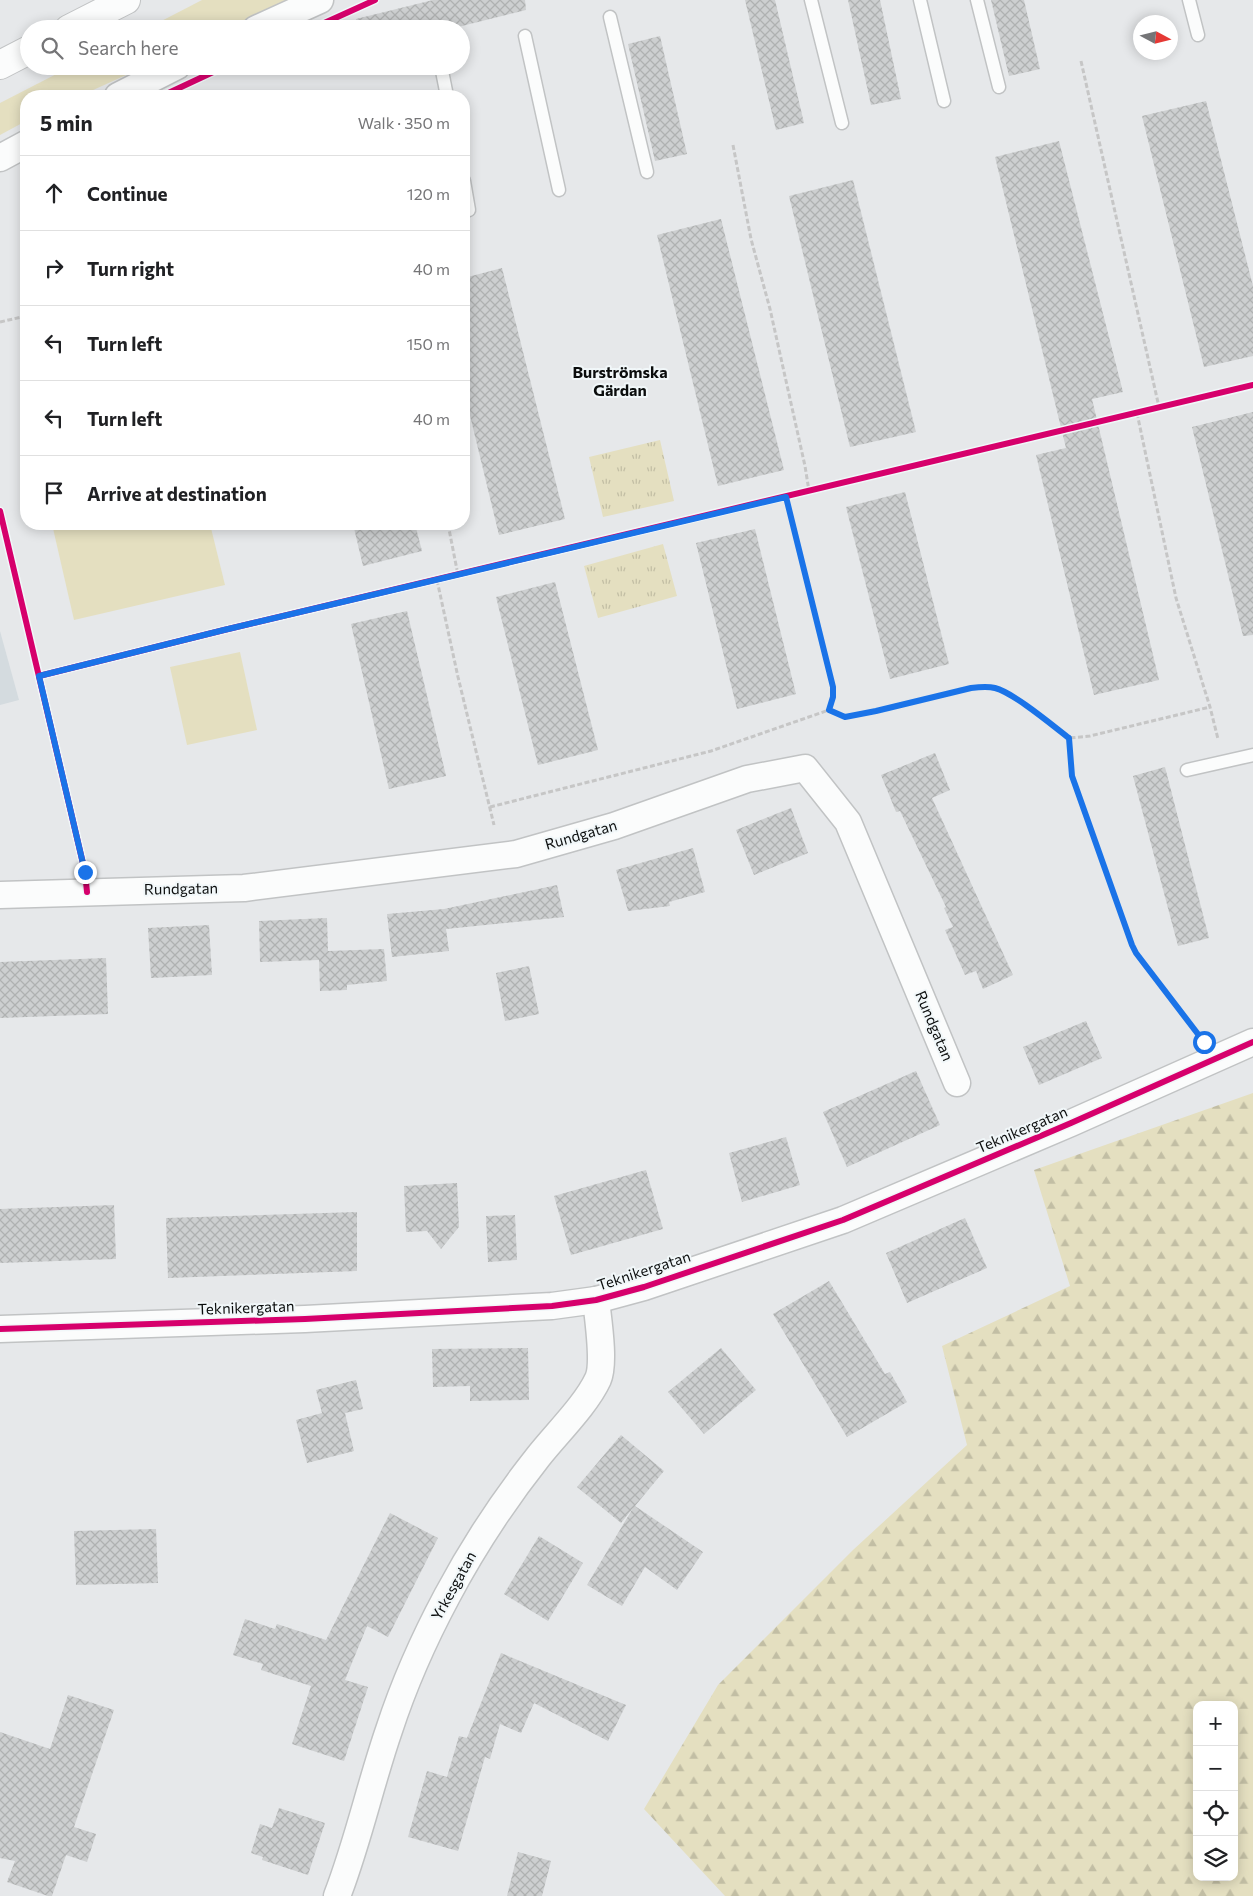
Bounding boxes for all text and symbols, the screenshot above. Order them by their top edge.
north arrow [1133,15,1178,60]
search box [20,20,470,75]
icon: search [38,34,66,62]
text: Search here [78,36,178,59]
text: 5 min [40,110,93,135]
text: Walk · 350 m [358,113,450,132]
icon: ahead [40,179,68,207]
text: Continue [87,182,167,205]
text: 120 m [407,184,450,203]
icon: right [40,254,68,282]
text: Turn right [87,257,174,280]
text: 40 m [413,259,450,278]
icon: left [40,329,68,357]
text: Turn left [87,332,162,355]
text: 150 m [407,334,450,353]
district label: Burströmska Gärdan [572,362,668,399]
icon: left [40,404,68,432]
text: Turn left [87,407,162,430]
text: 40 m [413,409,450,428]
icon: arrive [40,479,68,507]
text: Arrive at destination [87,482,267,505]
street label: Rundgatan [543,815,619,853]
route end [74,861,97,884]
street label: Rundgatan [144,878,218,898]
street label: Rundgatan [912,988,958,1063]
route start [1193,1031,1216,1054]
street label: Teknikergatan [973,1102,1070,1156]
street label: Teknikergatan [595,1246,693,1294]
street label: Teknikergatan [197,1296,295,1318]
street label: Yrkesgatan [427,1548,479,1623]
map controls [1193,1701,1238,1881]
button: + [1193,1701,1238,1746]
button: − [1193,1746,1238,1791]
button: locate [1193,1791,1238,1836]
button: layers [1193,1836,1238,1881]

